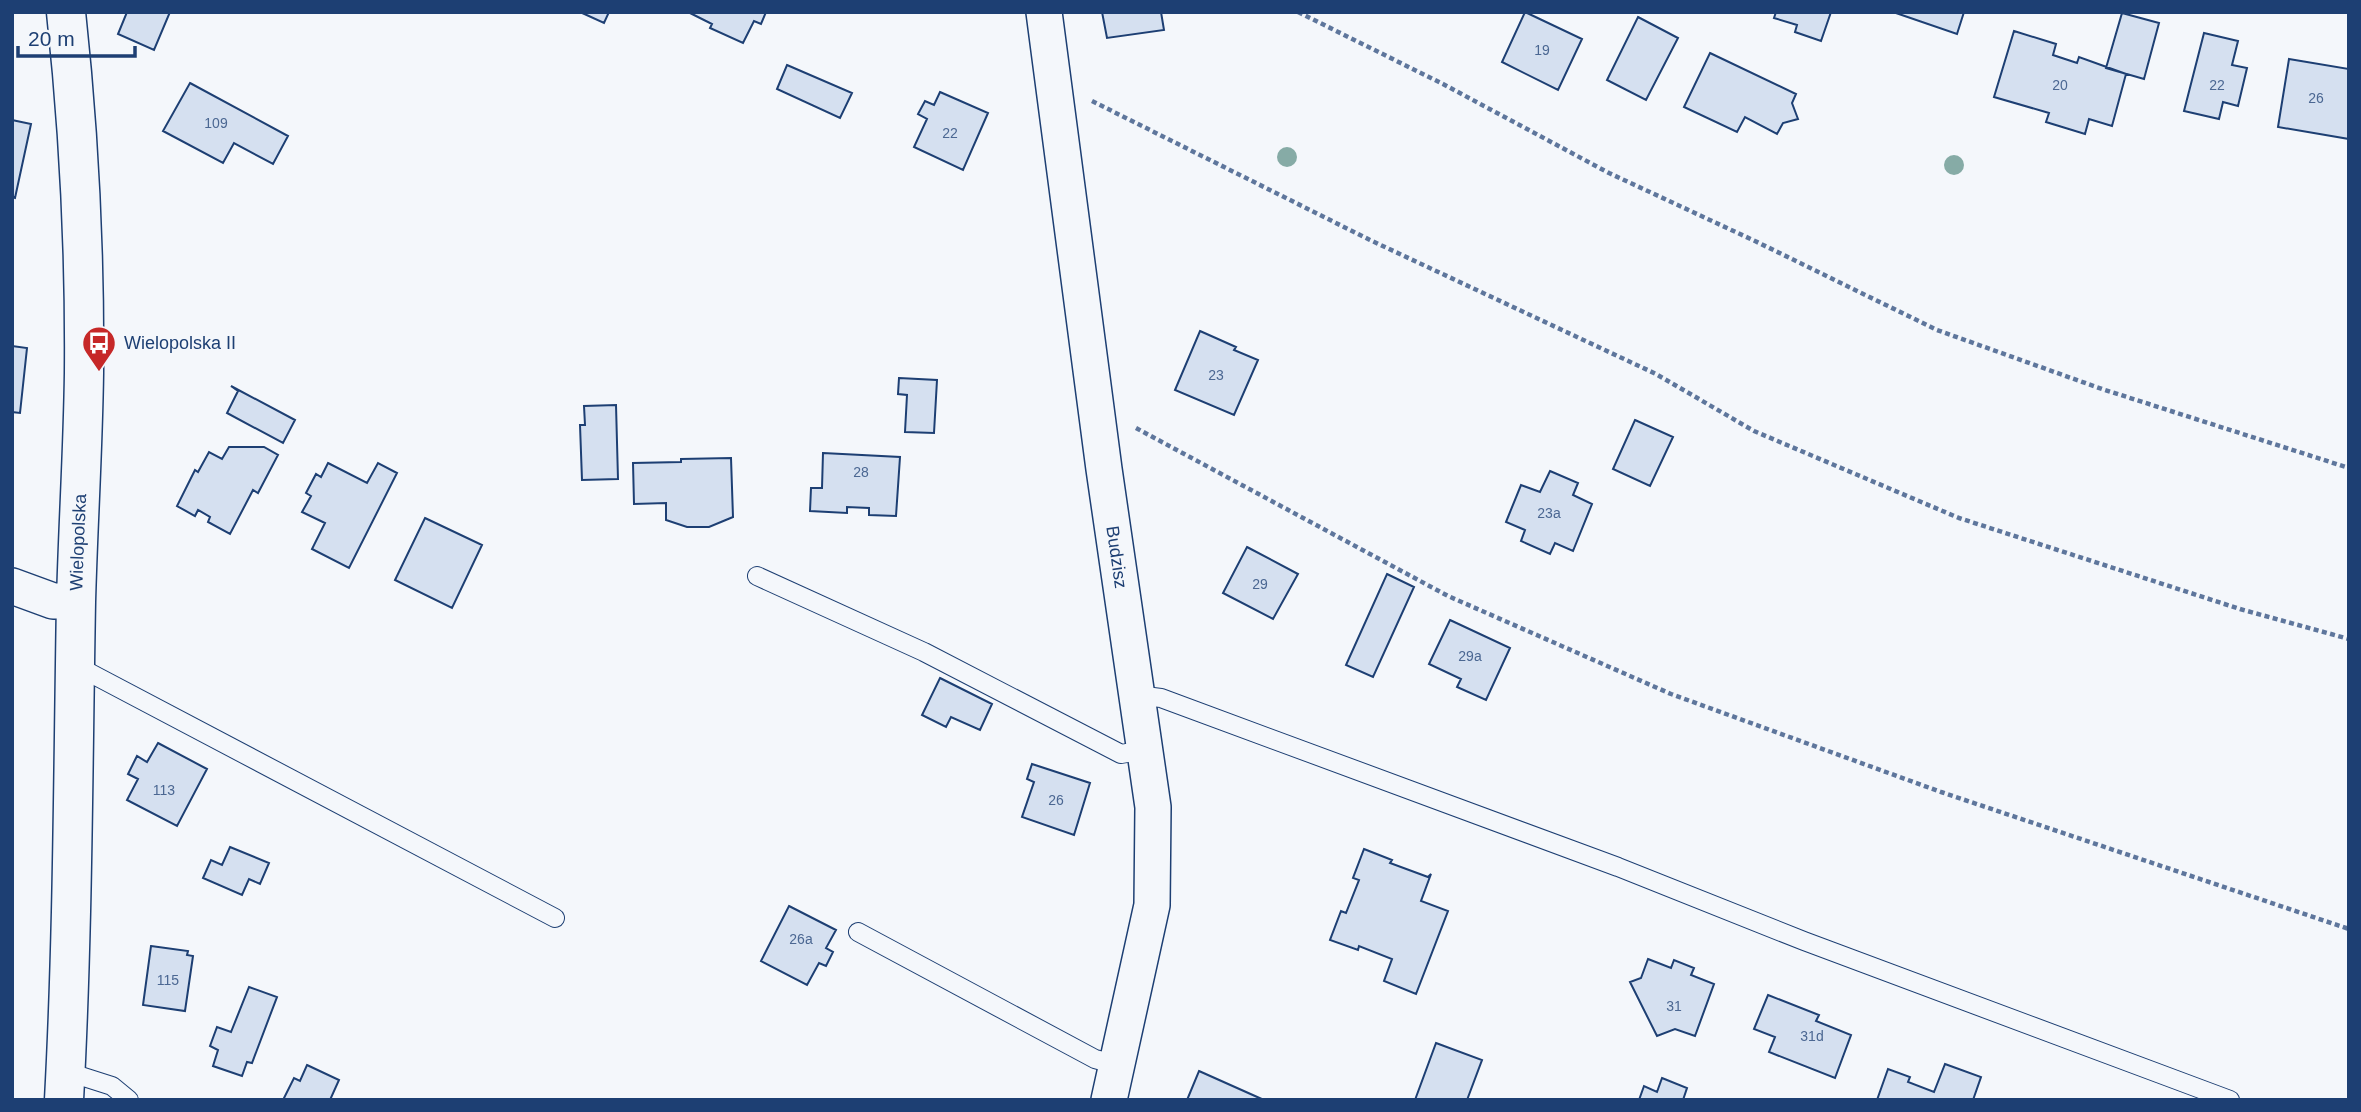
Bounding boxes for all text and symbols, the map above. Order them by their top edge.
scale bar [18,14,135,58]
text: 20 m [28,27,75,50]
house number: 19 [1534,42,1550,58]
house number: 20 [2052,77,2068,93]
house number: 22 [2209,77,2225,93]
house number: 26 [2308,90,2324,106]
house number: 109 [204,115,228,131]
house number: 22 [942,125,958,141]
bus stop icon: Wielopolska II [80,324,118,373]
place label: Wielopolska II [124,333,236,353]
house number: 23 [1208,367,1224,383]
house number: 28 [853,464,869,480]
street label: Wielopolska [66,492,90,591]
house number: 23a [1537,505,1561,521]
street label: Budzisz [1102,525,1131,590]
house number: 29 [1252,576,1268,592]
house number: 29a [1458,648,1482,664]
house number: 113 [153,782,175,798]
house number: 26 [1048,792,1064,808]
house number: 26a [789,931,813,947]
house number: 115 [157,972,179,988]
house number: 31 [1666,998,1682,1014]
house number: 31d [1800,1028,1824,1044]

